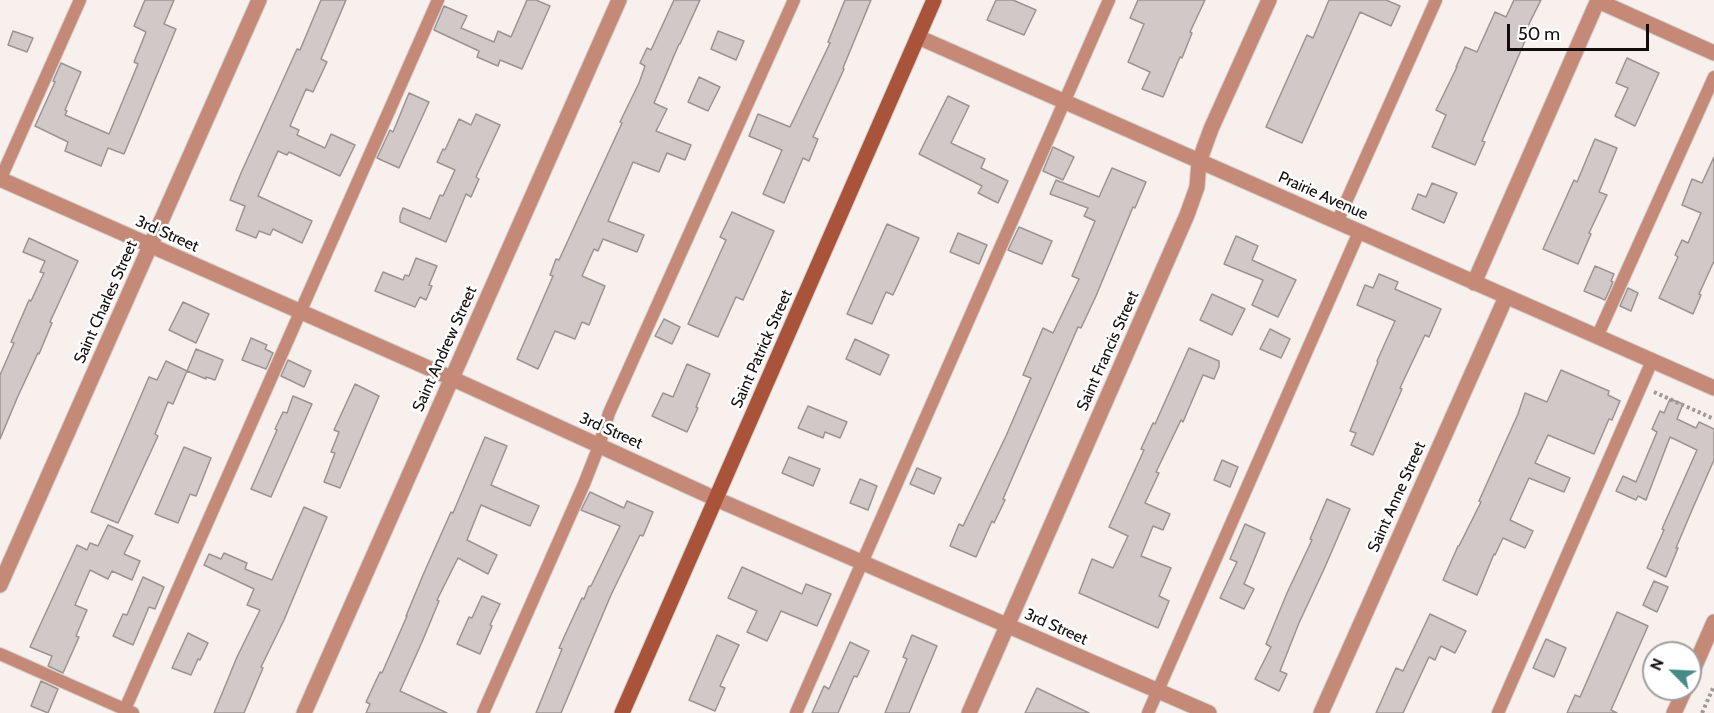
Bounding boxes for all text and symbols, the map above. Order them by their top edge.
scale bar [1510,12,1652,50]
text: 50 m [1518,23,1560,45]
street label: Prairie Avenue [1275,168,1371,224]
street label: 3rd Street [132,212,202,256]
street label: Saint Charles Street [70,237,142,367]
street label: Saint Andrew Street [409,283,481,415]
street label: Saint Patrick Street [727,287,797,411]
street label: Saint Francis Street [1073,288,1143,414]
street label: 3rd Street [576,409,646,453]
street label: Saint Anne Street [1364,439,1430,555]
street label: 3rd Street [1021,605,1091,649]
north arrow [1642,641,1702,701]
text: N [1646,655,1668,673]

